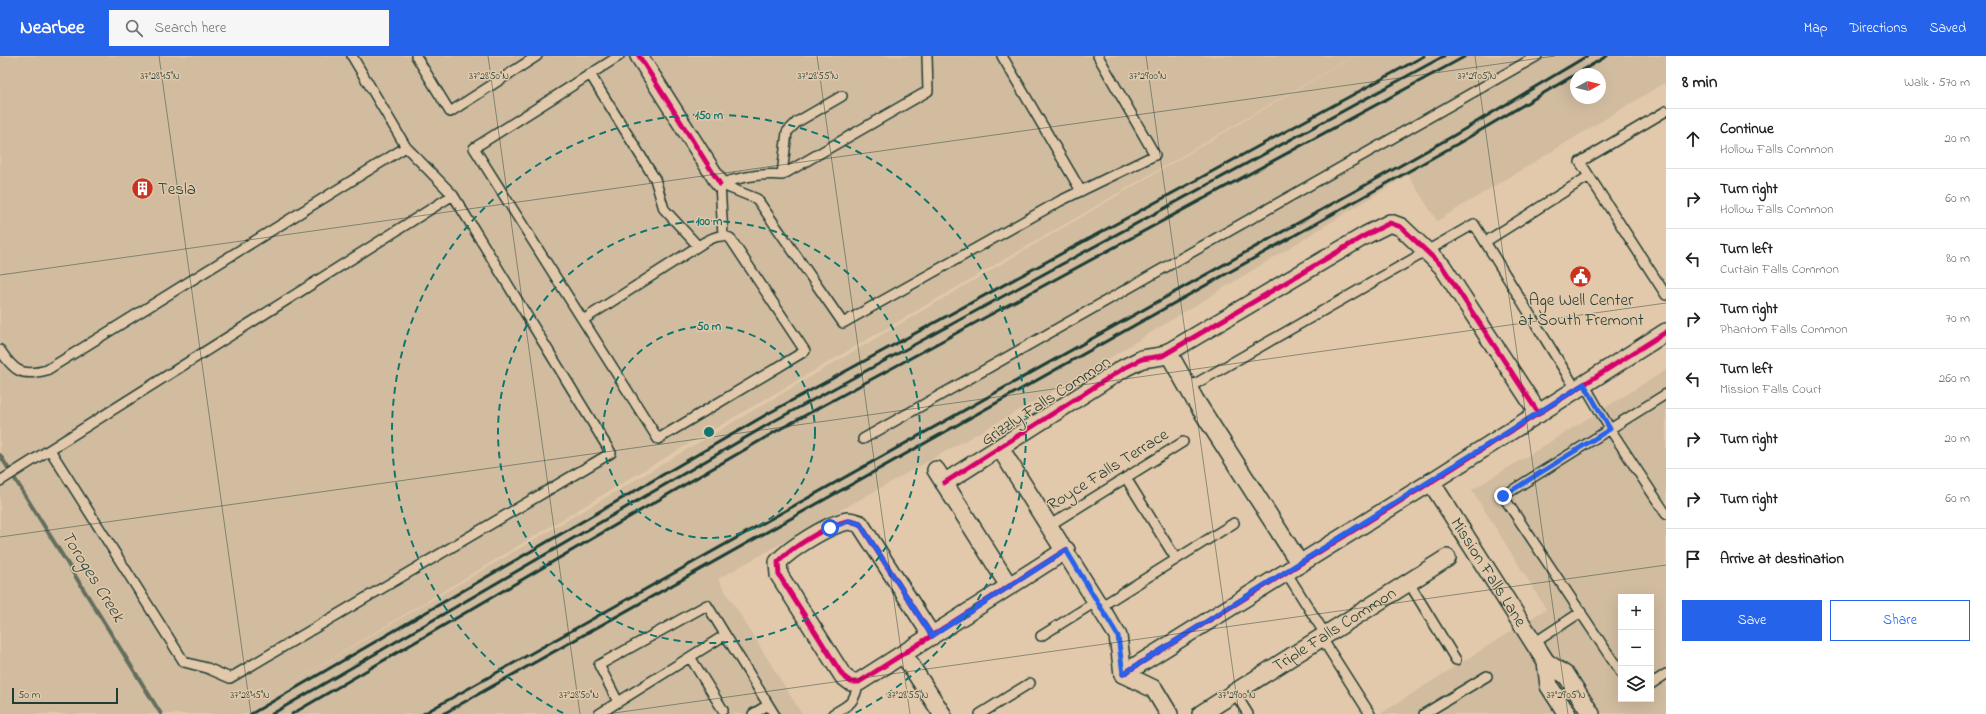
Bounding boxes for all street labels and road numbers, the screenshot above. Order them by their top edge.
street label: Grizzly Falls Common [976,350,1116,453]
street label: Royce Falls Terrace [1043,422,1174,518]
street label: Mission Falls Lane [1444,513,1533,632]
street label: Triple Falls Common [1268,581,1401,678]

